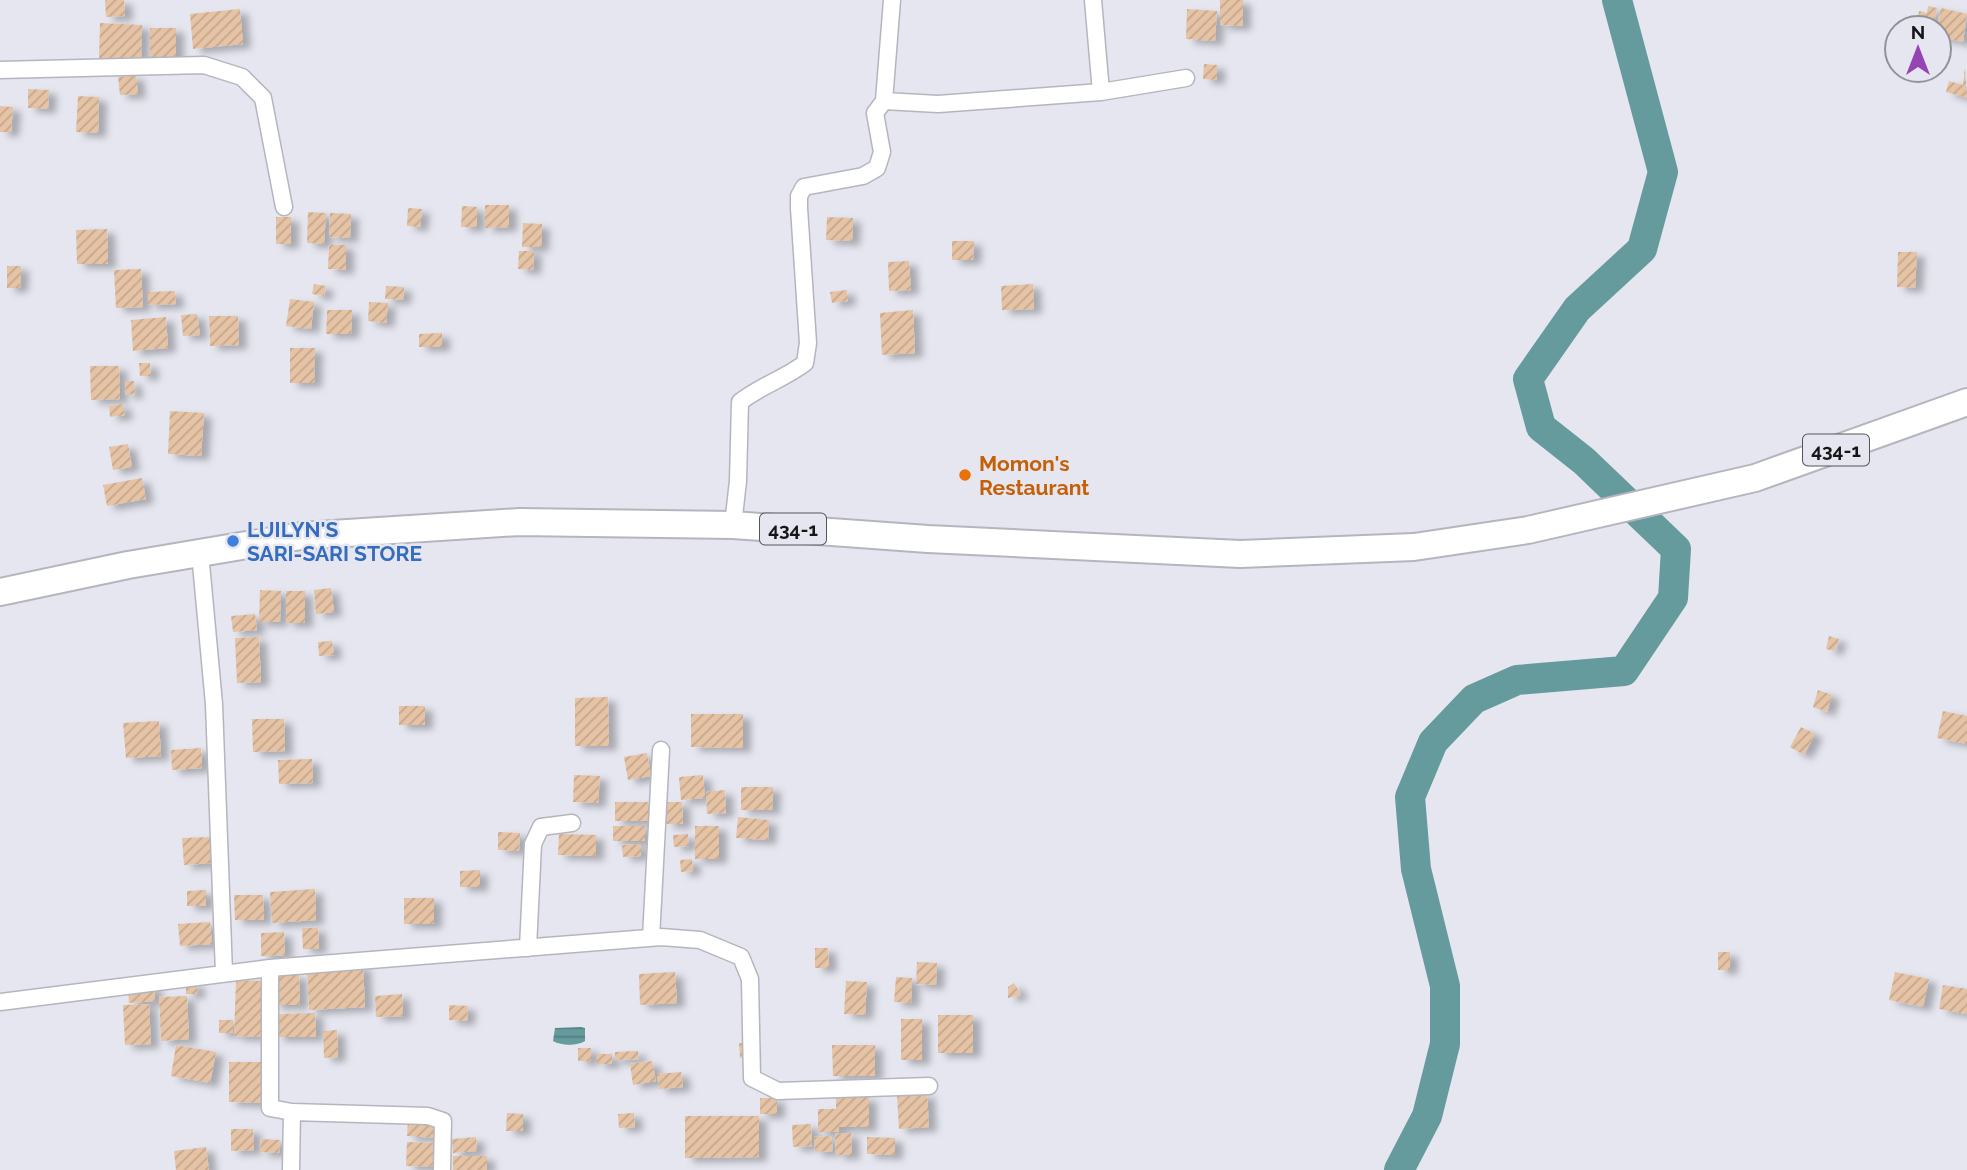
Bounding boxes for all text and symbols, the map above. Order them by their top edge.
north arrow [1883,14,1953,84]
text: N [1911,21,1925,43]
road number: 434-1 [1803,435,1869,466]
place label: Momon's Restaurant [979,451,1089,500]
marker: Momon's Restaurant [957,467,973,483]
road number: 434-1 [760,514,826,544]
place label: LUILYN'S SARI-SARI STORE [247,517,422,566]
marker: LUILYN'S SARI-SARI STORE [225,533,241,549]

